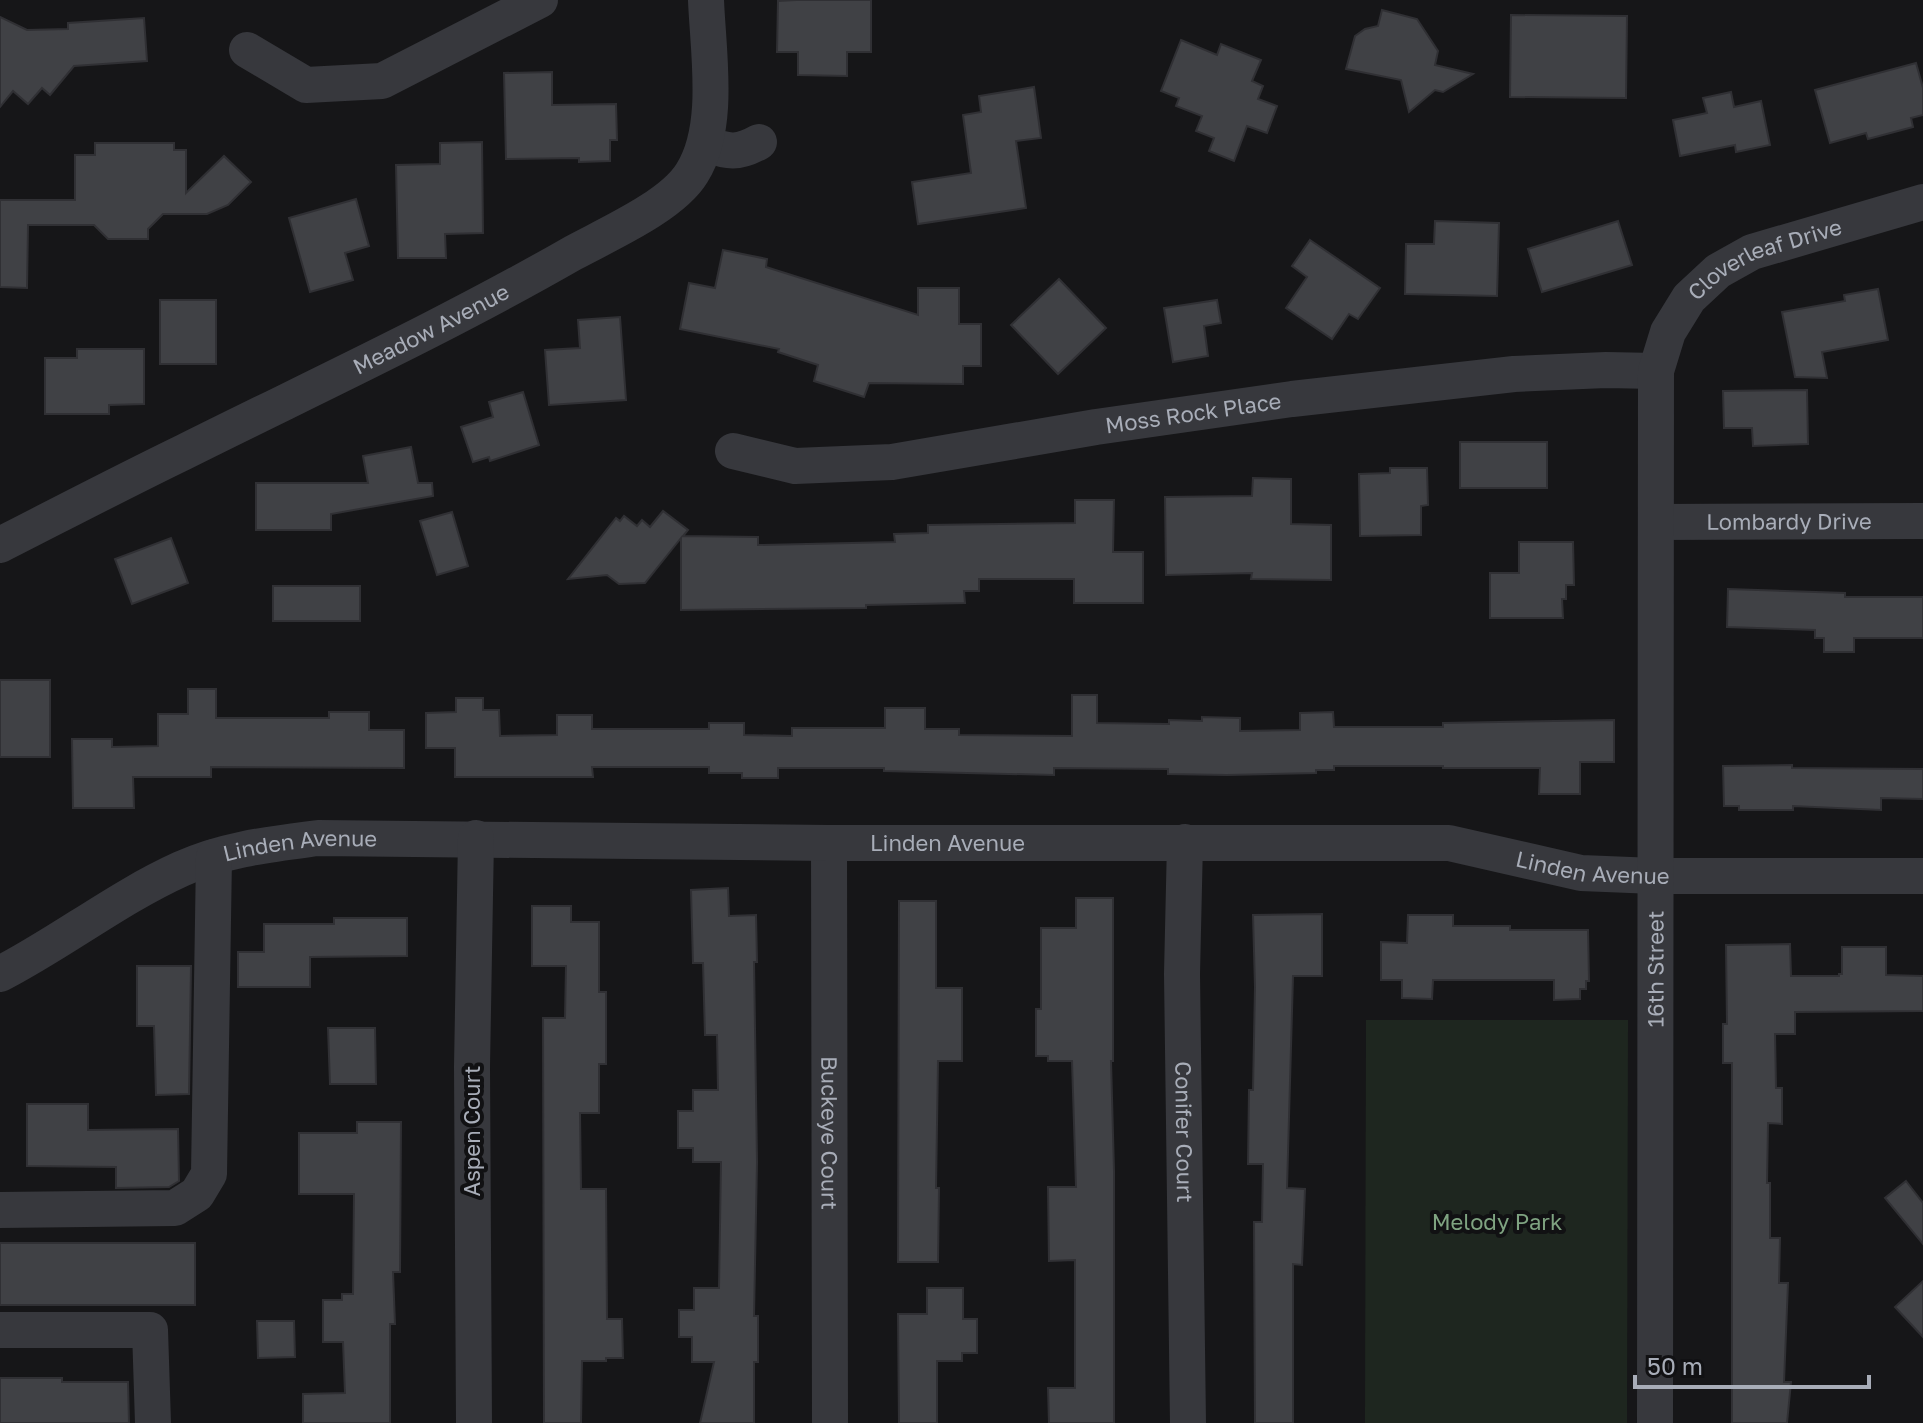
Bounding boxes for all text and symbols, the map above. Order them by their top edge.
street label: Cloverleaf Drive [1682,213,1845,305]
street label: Meadow Avenue [348,277,513,380]
street label: Moss Rock Place [1103,387,1283,439]
street label: Lombardy Drive [1706,507,1872,535]
street label: Linden Avenue [220,824,377,866]
street label: Linden Avenue [870,829,1025,856]
street label: Linden Avenue [1513,845,1670,889]
street label: 16th Street [1641,910,1668,1028]
street label: Buckeye Court [816,1056,844,1210]
street label: Conifer Court [1170,1061,1199,1203]
street label: Aspen Court [458,1066,485,1196]
park label: Melody Park [1432,1208,1562,1235]
scale bar [1635,1339,1869,1389]
text: 50 m [1647,1351,1703,1380]

